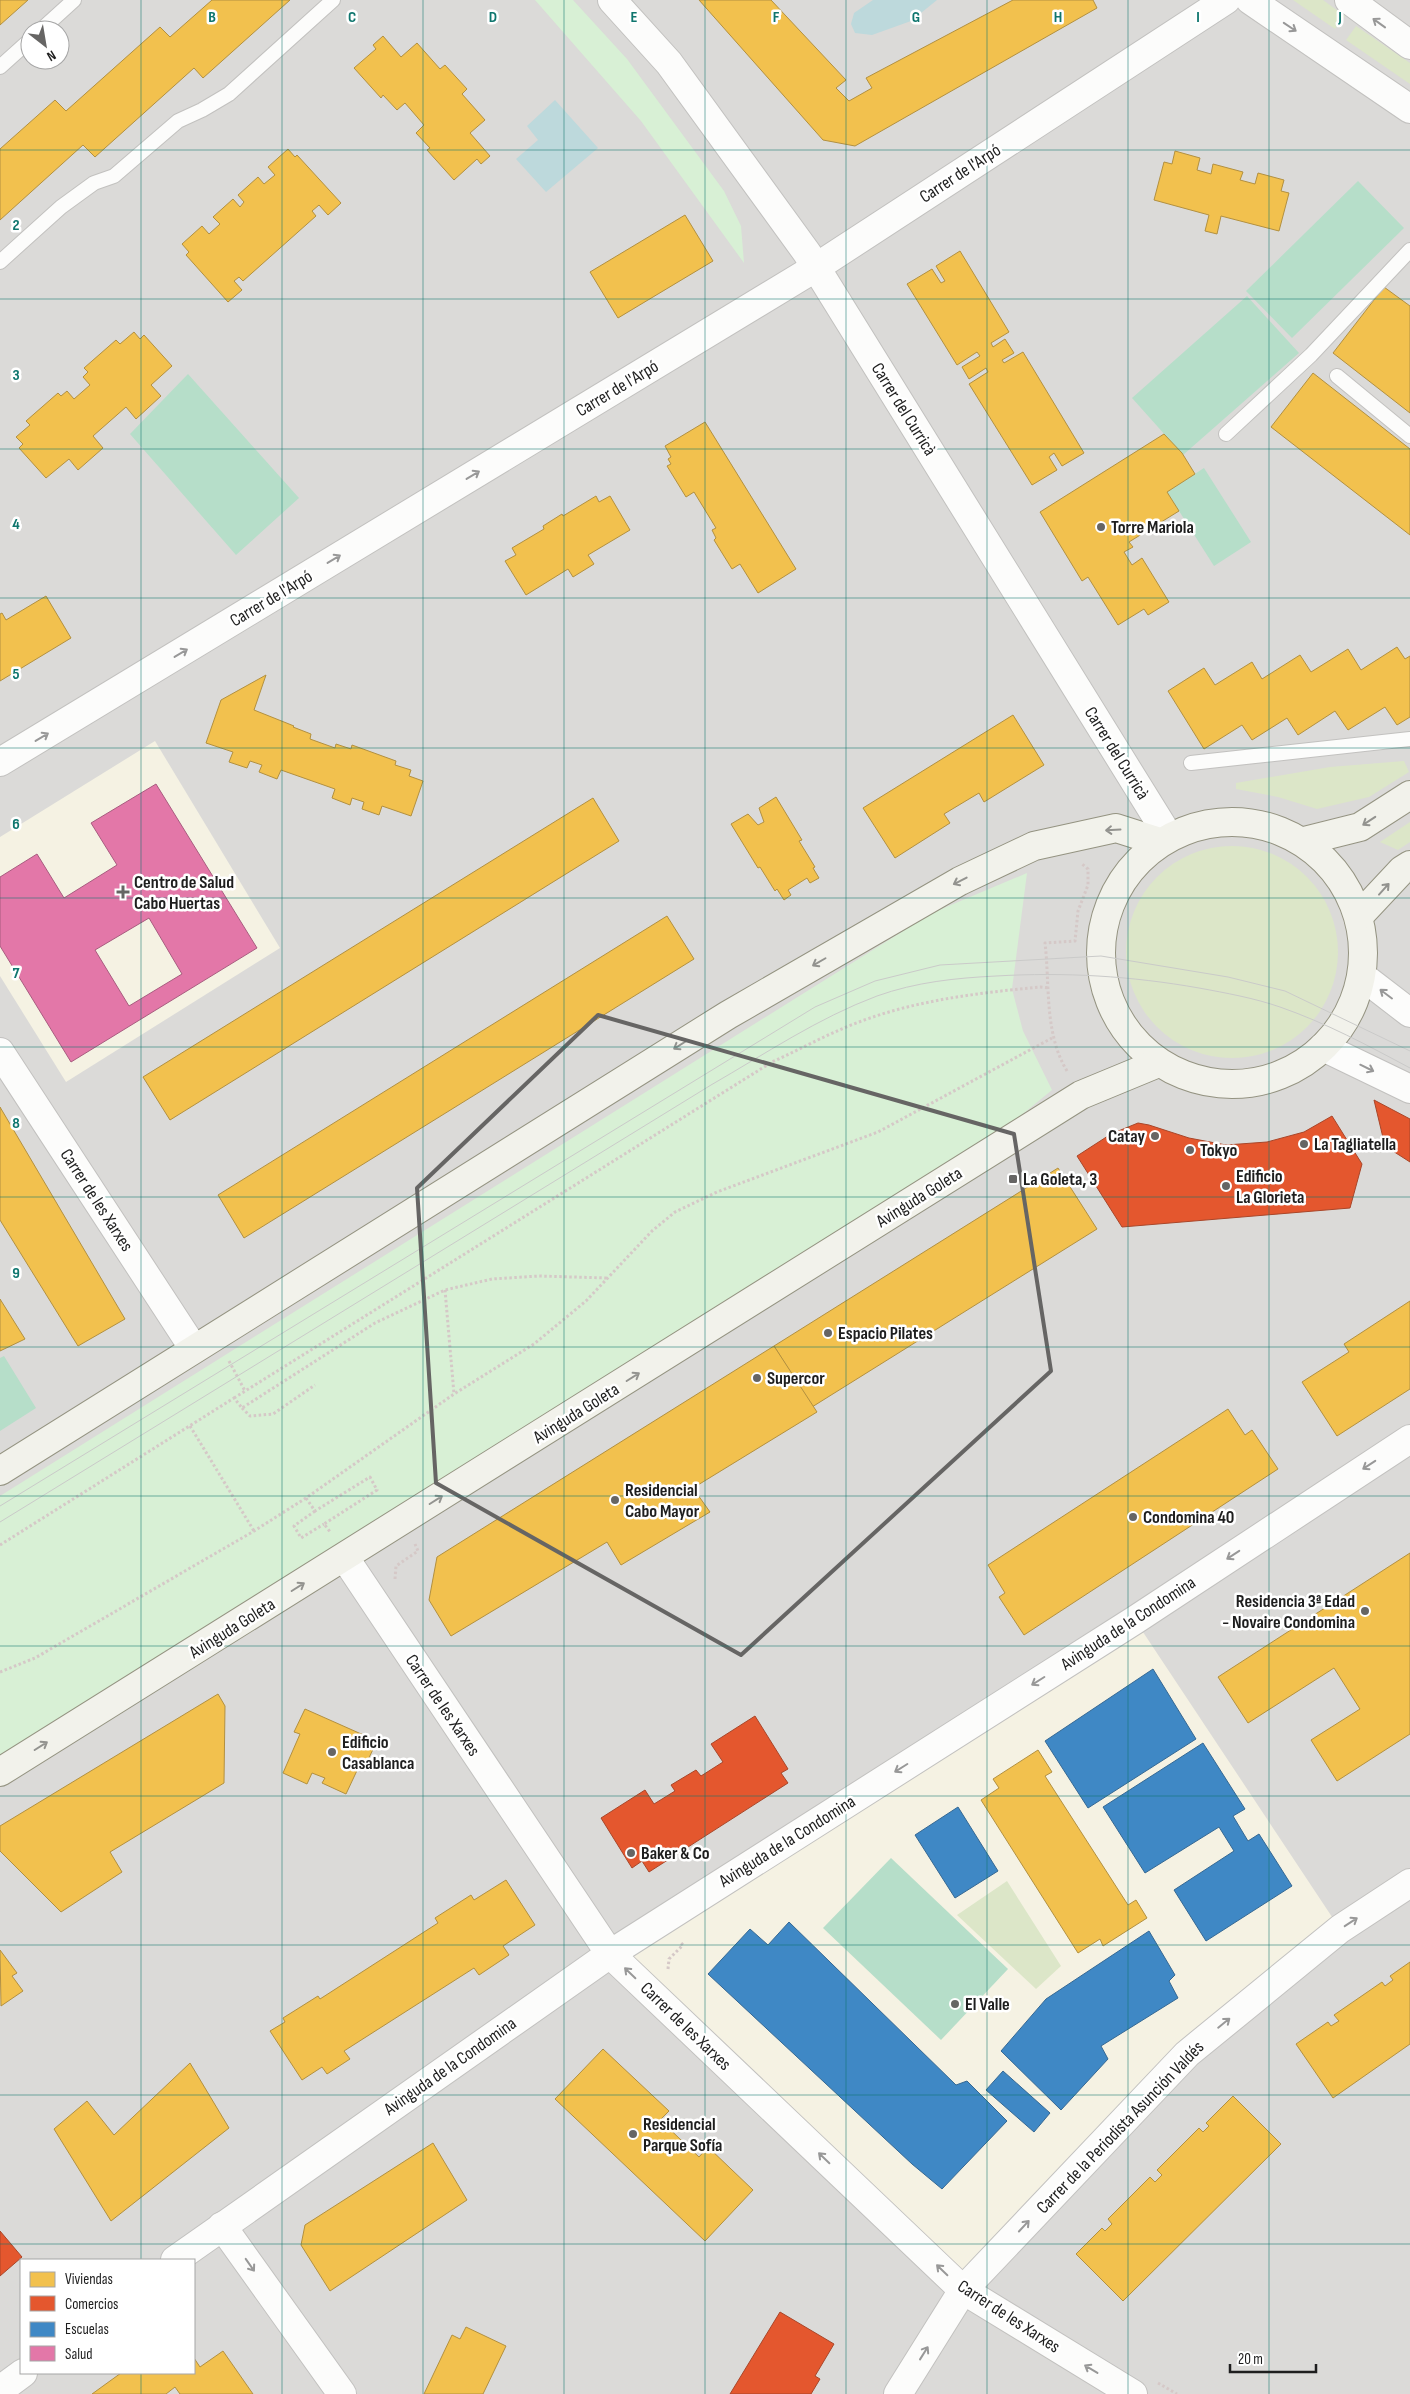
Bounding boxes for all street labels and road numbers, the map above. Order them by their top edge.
street label: Carrer de l'Arpó [916,139,1005,207]
street label: Carrer de l'Arpó [572,356,662,421]
street label: Carrer del Curricà [867,359,940,460]
street label: Carrer de l'Arpó [226,566,316,631]
street label: Carrer del Curricà [1080,703,1153,804]
street label: Carrer de les Xarxes [56,1145,138,1255]
street label: Avinguda Goleta [872,1163,966,1233]
street label: Avinguda Goleta [529,1379,623,1449]
street label: Avinguda de la Condomina [1056,1572,1200,1675]
street label: Avinguda Goleta [185,1594,279,1664]
street label: Carrer de les Xarxes [401,1651,484,1760]
street label: Avinguda de la Condomina [714,1791,859,1892]
street label: Carrer de les Xarxes [636,1978,735,2075]
street label: Avinguda de la Condomina [379,2013,520,2120]
street label: Carrer de la Periodista Asunción Valdés [1032,2037,1208,2218]
street label: Carrer de les Xarxes [954,2275,1064,2357]

